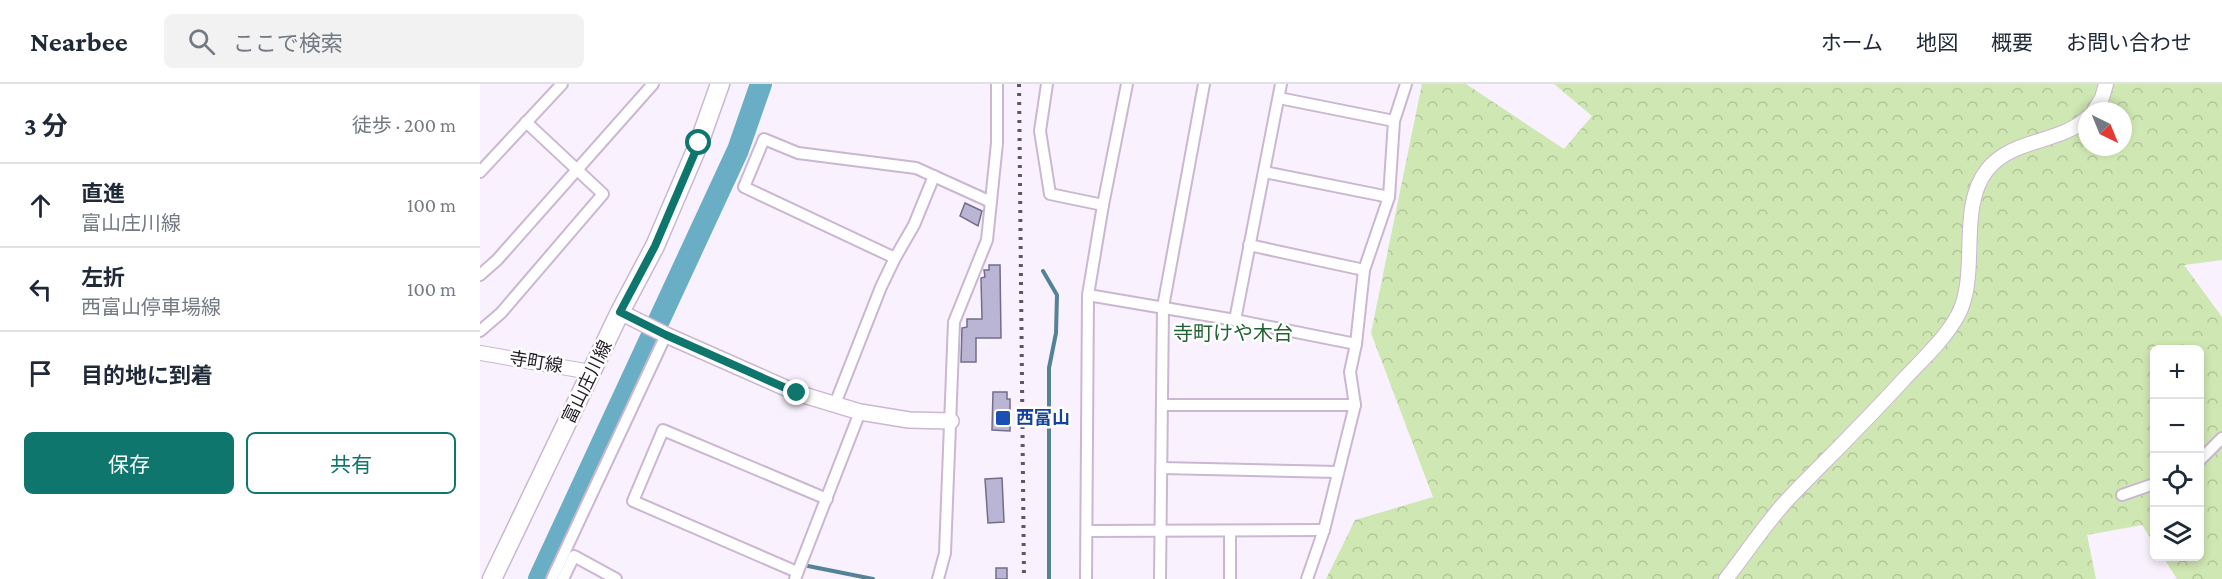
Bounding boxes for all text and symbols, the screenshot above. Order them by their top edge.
search box [164,14,584,68]
icon: search [185,25,218,58]
text: Nearbee [30,26,128,57]
text: ここで検索 [233,31,343,56]
text: ホーム [1821,31,1883,55]
text: 地図 [1916,31,1958,55]
text: 概要 [1991,31,2033,55]
text: お問い合わせ [2066,31,2192,55]
north arrow [2078,102,2132,156]
text: 3 分 [24,112,68,141]
text: 徒歩 · 200 m [352,114,456,136]
route start [685,129,711,155]
text: 直進 [81,181,125,206]
icon: ahead [24,189,57,222]
text: 100 m [407,194,456,216]
text: 富山庄川線 [81,212,181,234]
text: 左折 [81,265,125,290]
icon: left [24,273,57,306]
text: 100 m [407,278,456,300]
text: 西富山停車場線 [81,296,221,318]
district label: 寺町けや木台 [1173,322,1293,344]
street label: 富山庄川線 [558,337,616,427]
map controls [2150,345,2204,561]
button: + [2150,345,2204,399]
street label: 寺町線 [508,348,564,376]
icon: arrive [24,357,57,390]
text: 目的地に到着 [81,363,213,388]
route end [783,379,809,405]
button: − [2150,399,2204,453]
place label: 西富山 [1016,408,1070,428]
marker: 西富山 [994,409,1012,427]
button: 保存 [24,432,234,494]
button: 共有 [246,432,456,494]
button: locate [2150,453,2204,507]
button: layers [2150,507,2204,561]

